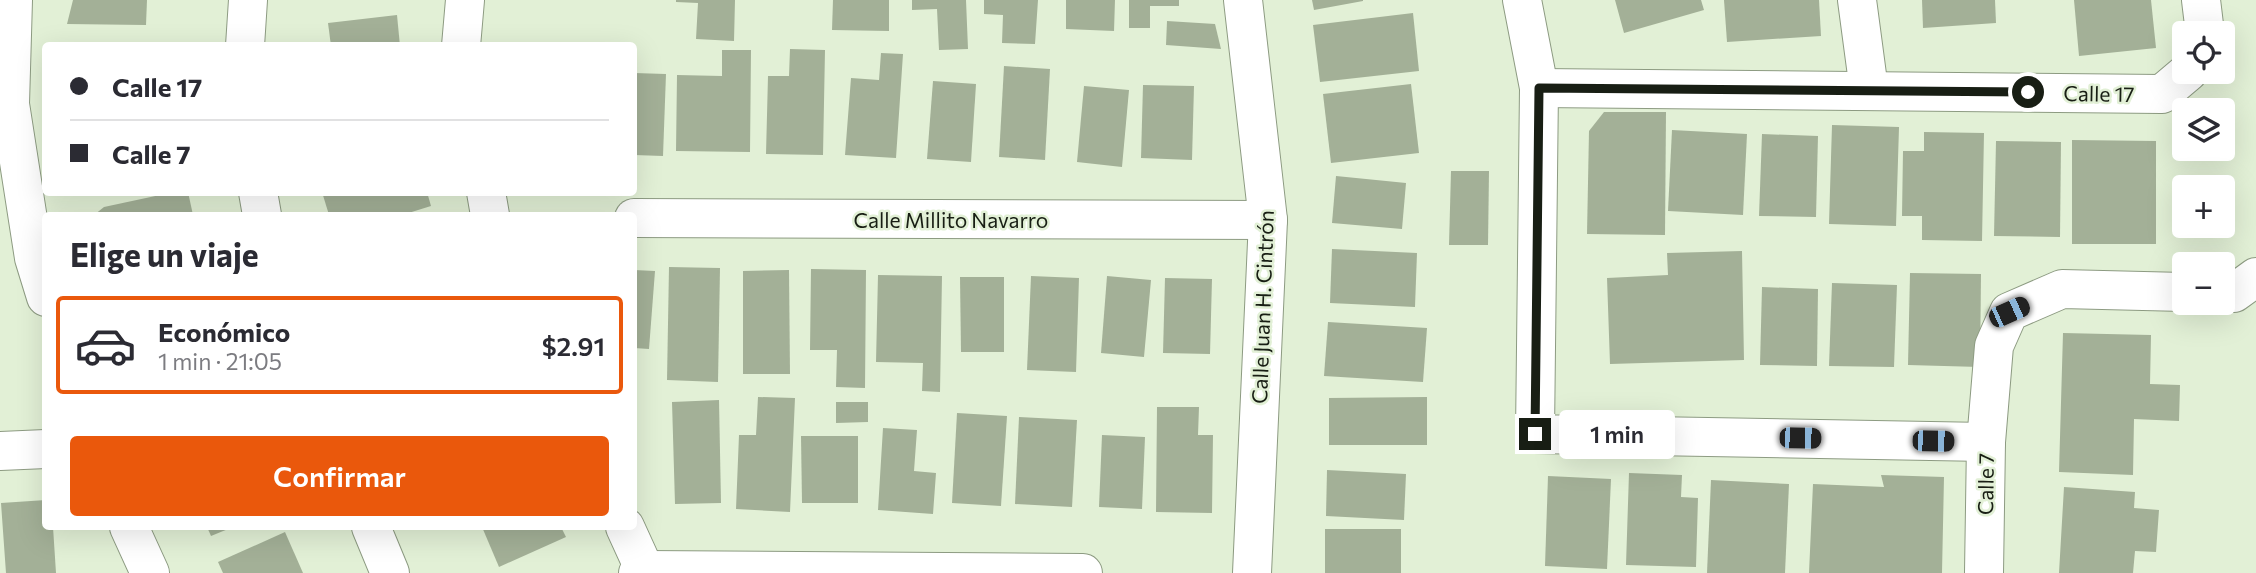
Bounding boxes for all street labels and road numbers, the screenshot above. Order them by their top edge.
street label: Calle 17 [2063,80,2135,106]
street label: Calle Millito Navarro [854,207,1048,232]
street label: Calle Juan H. Cintrón [1246,210,1278,404]
street label: Calle 7 [1972,453,1998,515]

